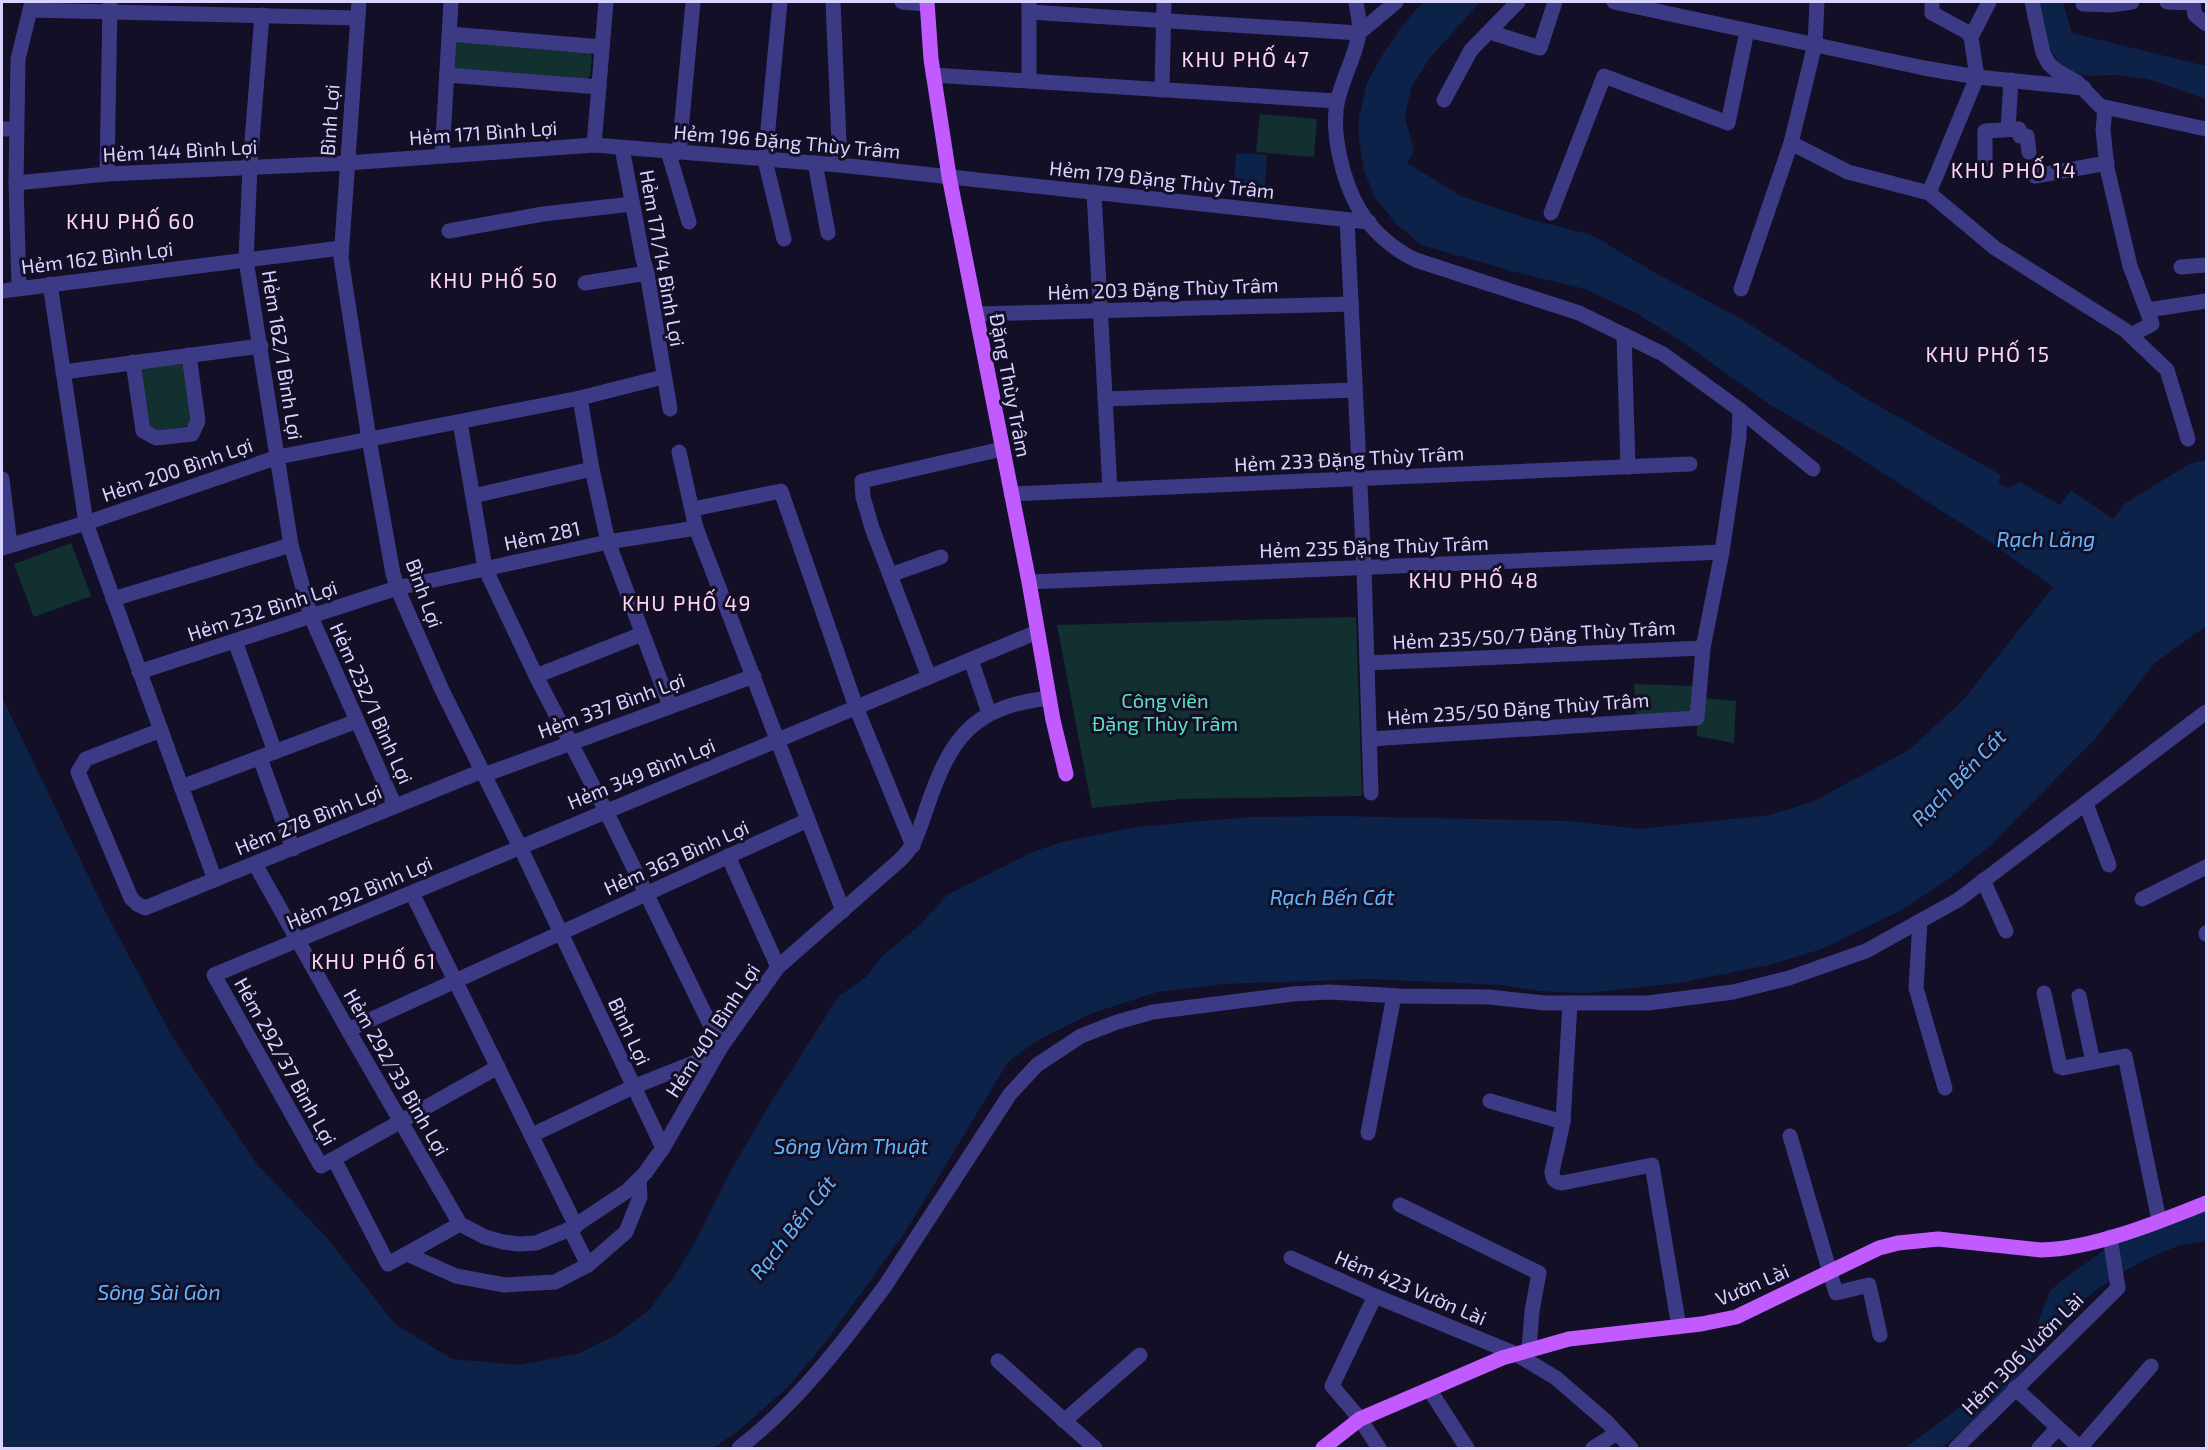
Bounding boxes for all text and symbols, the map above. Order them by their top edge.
district label: KHU PHỐ 47 [1182,44,1310,71]
street label: Bình Lợi [315,83,343,157]
street label: Hẻm 171 Bình Lợi [408,115,558,149]
street label: Hẻm 196 Đặng Thùy Trâm [673,119,901,163]
street label: Hẻm 144 Bình Lợi [102,134,258,166]
street label: Hẻm 179 Đặng Thùy Trâm [1048,155,1276,203]
district label: KHU PHỐ 14 [1951,155,2077,182]
street label: Hẻm 171/14 Bình Lợi [636,168,690,348]
district label: KHU PHỐ 60 [66,206,196,233]
street label: Hẻm 162 Bình Lợi [20,236,174,278]
district label: KHU PHỐ 50 [429,265,559,292]
street label: Hẻm 162/1 Bình Lợi [258,268,308,442]
street label: Hẻm 203 Đặng Thùy Trâm [1047,272,1279,304]
street label: Đặng Thùy Trâm [985,311,1037,459]
district label: KHU PHỐ 15 [1926,339,2050,366]
street label: Hẻm 200 Bình Lợi [99,432,255,506]
street label: Hẻm 233 Đặng Thùy Trâm [1233,440,1465,476]
street label: Hẻm 281 [502,515,582,555]
water label: Rạch Lăng [1997,526,2095,551]
street label: Hẻm 235 Đặng Thùy Trâm [1259,530,1489,562]
street label: Bình Lợi [401,555,449,631]
district label: KHU PHỐ 48 [1409,565,1539,592]
street label: Hẻm 232 Bình Lợi [184,574,340,646]
district label: KHU PHỐ 49 [622,588,752,615]
street label: Hẻm 235/50/7 Đặng Thùy Trâm [1392,615,1676,653]
street label: Hẻm 232/1 Bình Lợi [326,618,418,788]
street label: Hẻm 337 Bình Lợi [534,667,688,743]
street label: Hẻm 235/50 Đặng Thùy Trâm [1386,687,1650,729]
park label: Công viên Đặng Thùy Trâm [1092,688,1238,735]
water label: Rạch Bến Cát [1906,723,2010,831]
street label: Hẻm 349 Bình Lợi [564,732,718,814]
street label: Hẻm 278 Bình Lợi [231,779,385,859]
street label: Hẻm 363 Bình Lợi [600,814,752,900]
street label: Hẻm 292 Bình Lợi [282,850,436,934]
water label: Rạch Bến Cát [1270,884,1394,909]
district label: KHU PHỐ 61 [311,946,437,973]
street label: Hẻm 401 Bình Lợi [660,959,764,1101]
street label: Hẻm 292/37 Bình Lợi [230,973,342,1149]
street label: Hẻm 292/33 Bình Lợi [339,984,455,1160]
street label: Bình Lợi [604,993,656,1069]
water label: Sông Vàm Thuật [774,1133,928,1158]
water label: Rạch Bến Cát [744,1170,840,1284]
street label: Hẻm 423 Vườn Lài [1332,1244,1490,1330]
street label: Vườn Lài [1712,1258,1792,1310]
water label: Sông Sài Gòn [97,1279,221,1304]
street label: Hẻm 306 Vườn Lài [1956,1287,2088,1419]

